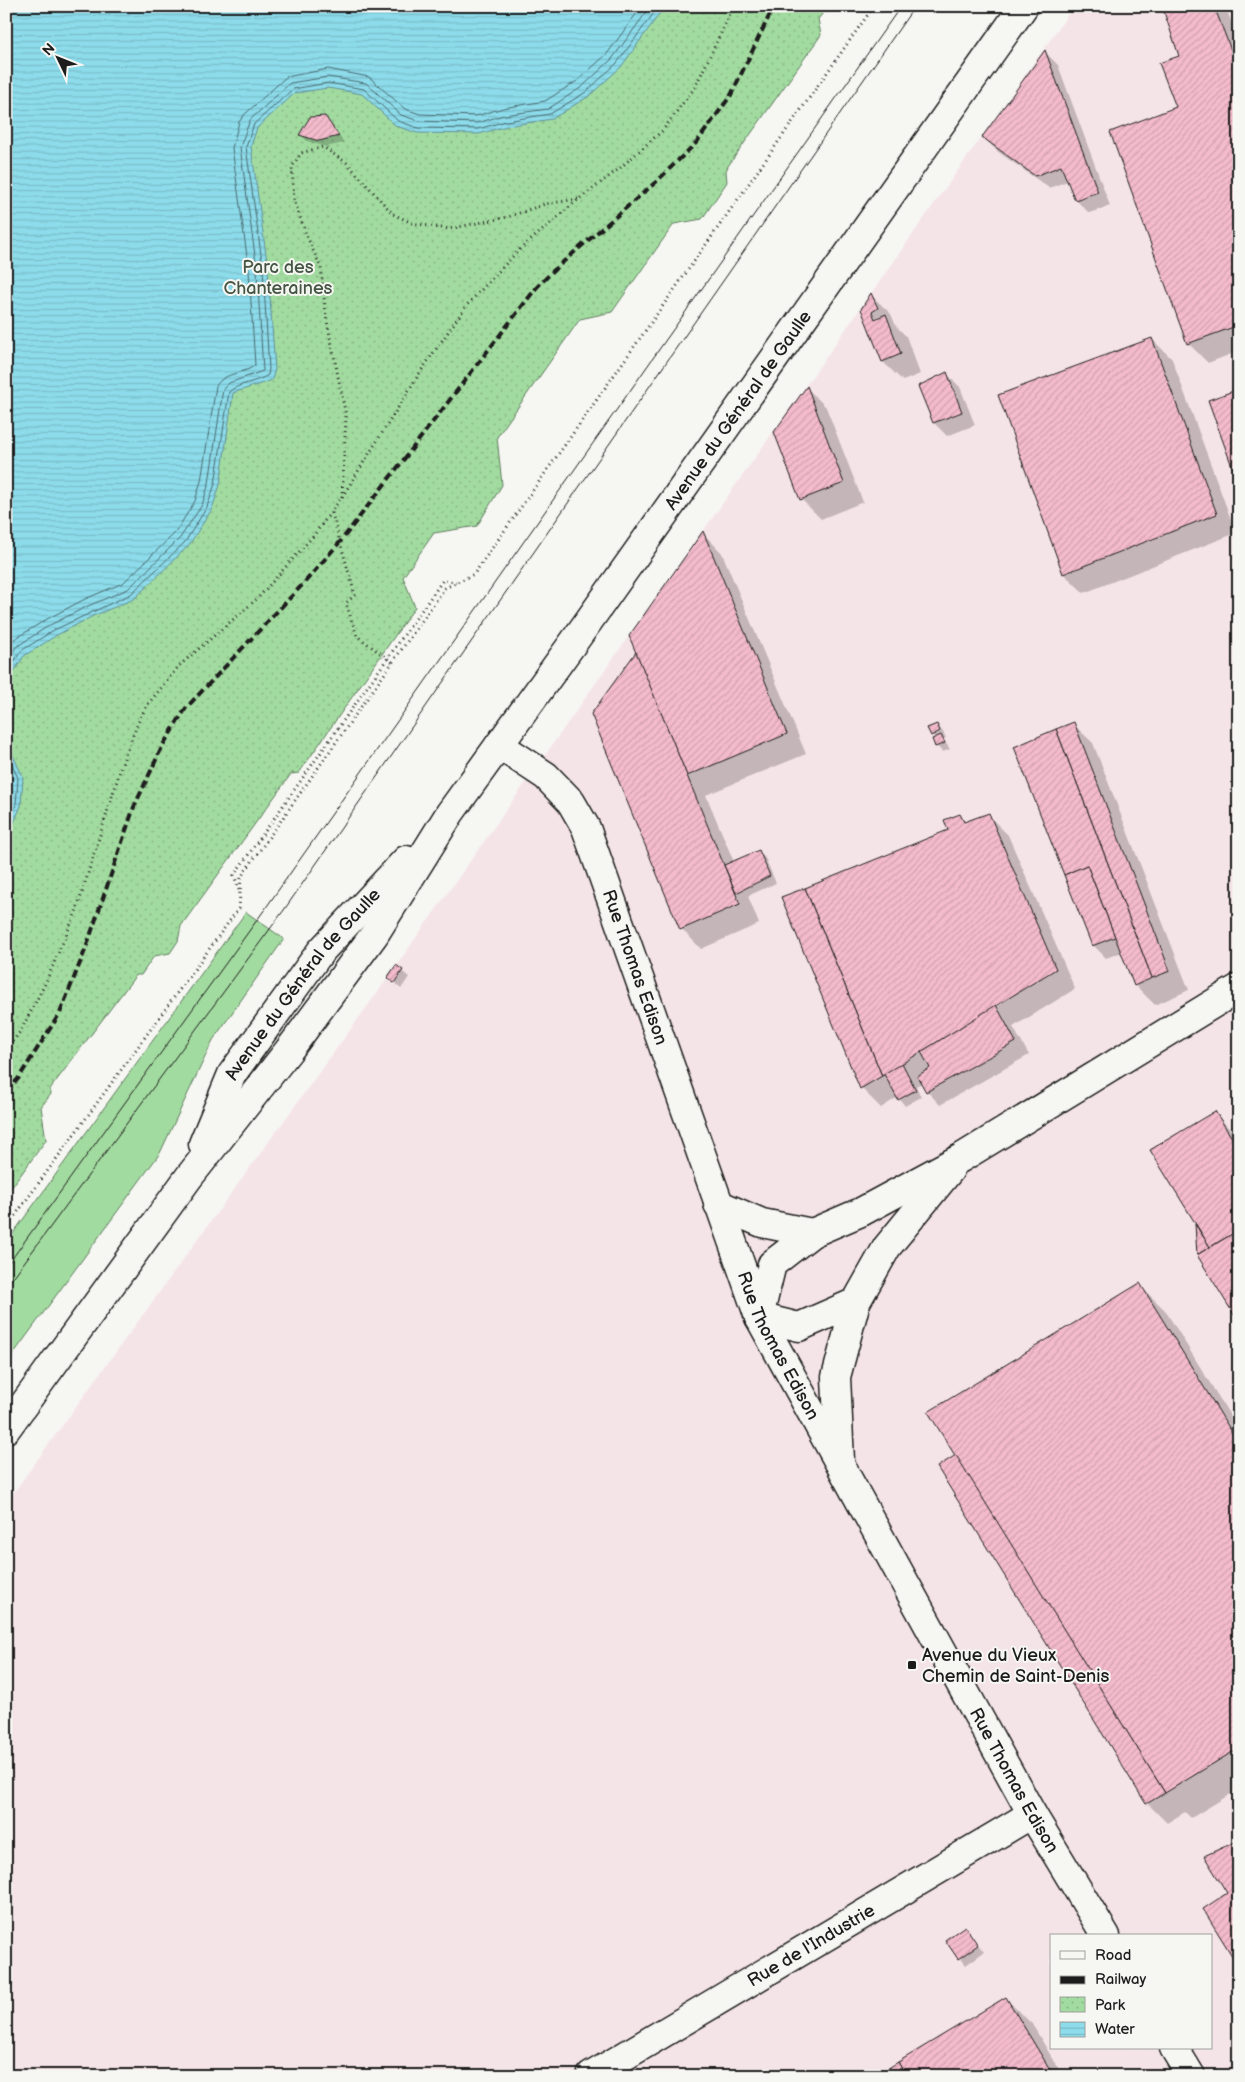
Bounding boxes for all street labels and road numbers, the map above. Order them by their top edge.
street label: Avenue du Général de Gaulle [660,306,816,514]
street label: Avenue du Général de Gaulle [220,884,385,1083]
street label: Rue Thomas Edison [598,887,672,1048]
street label: Rue Thomas Edison [733,1269,824,1423]
street label: Rue Thomas Edison [965,1704,1063,1857]
street label: Rue de l'Industrie [744,1899,879,1991]

